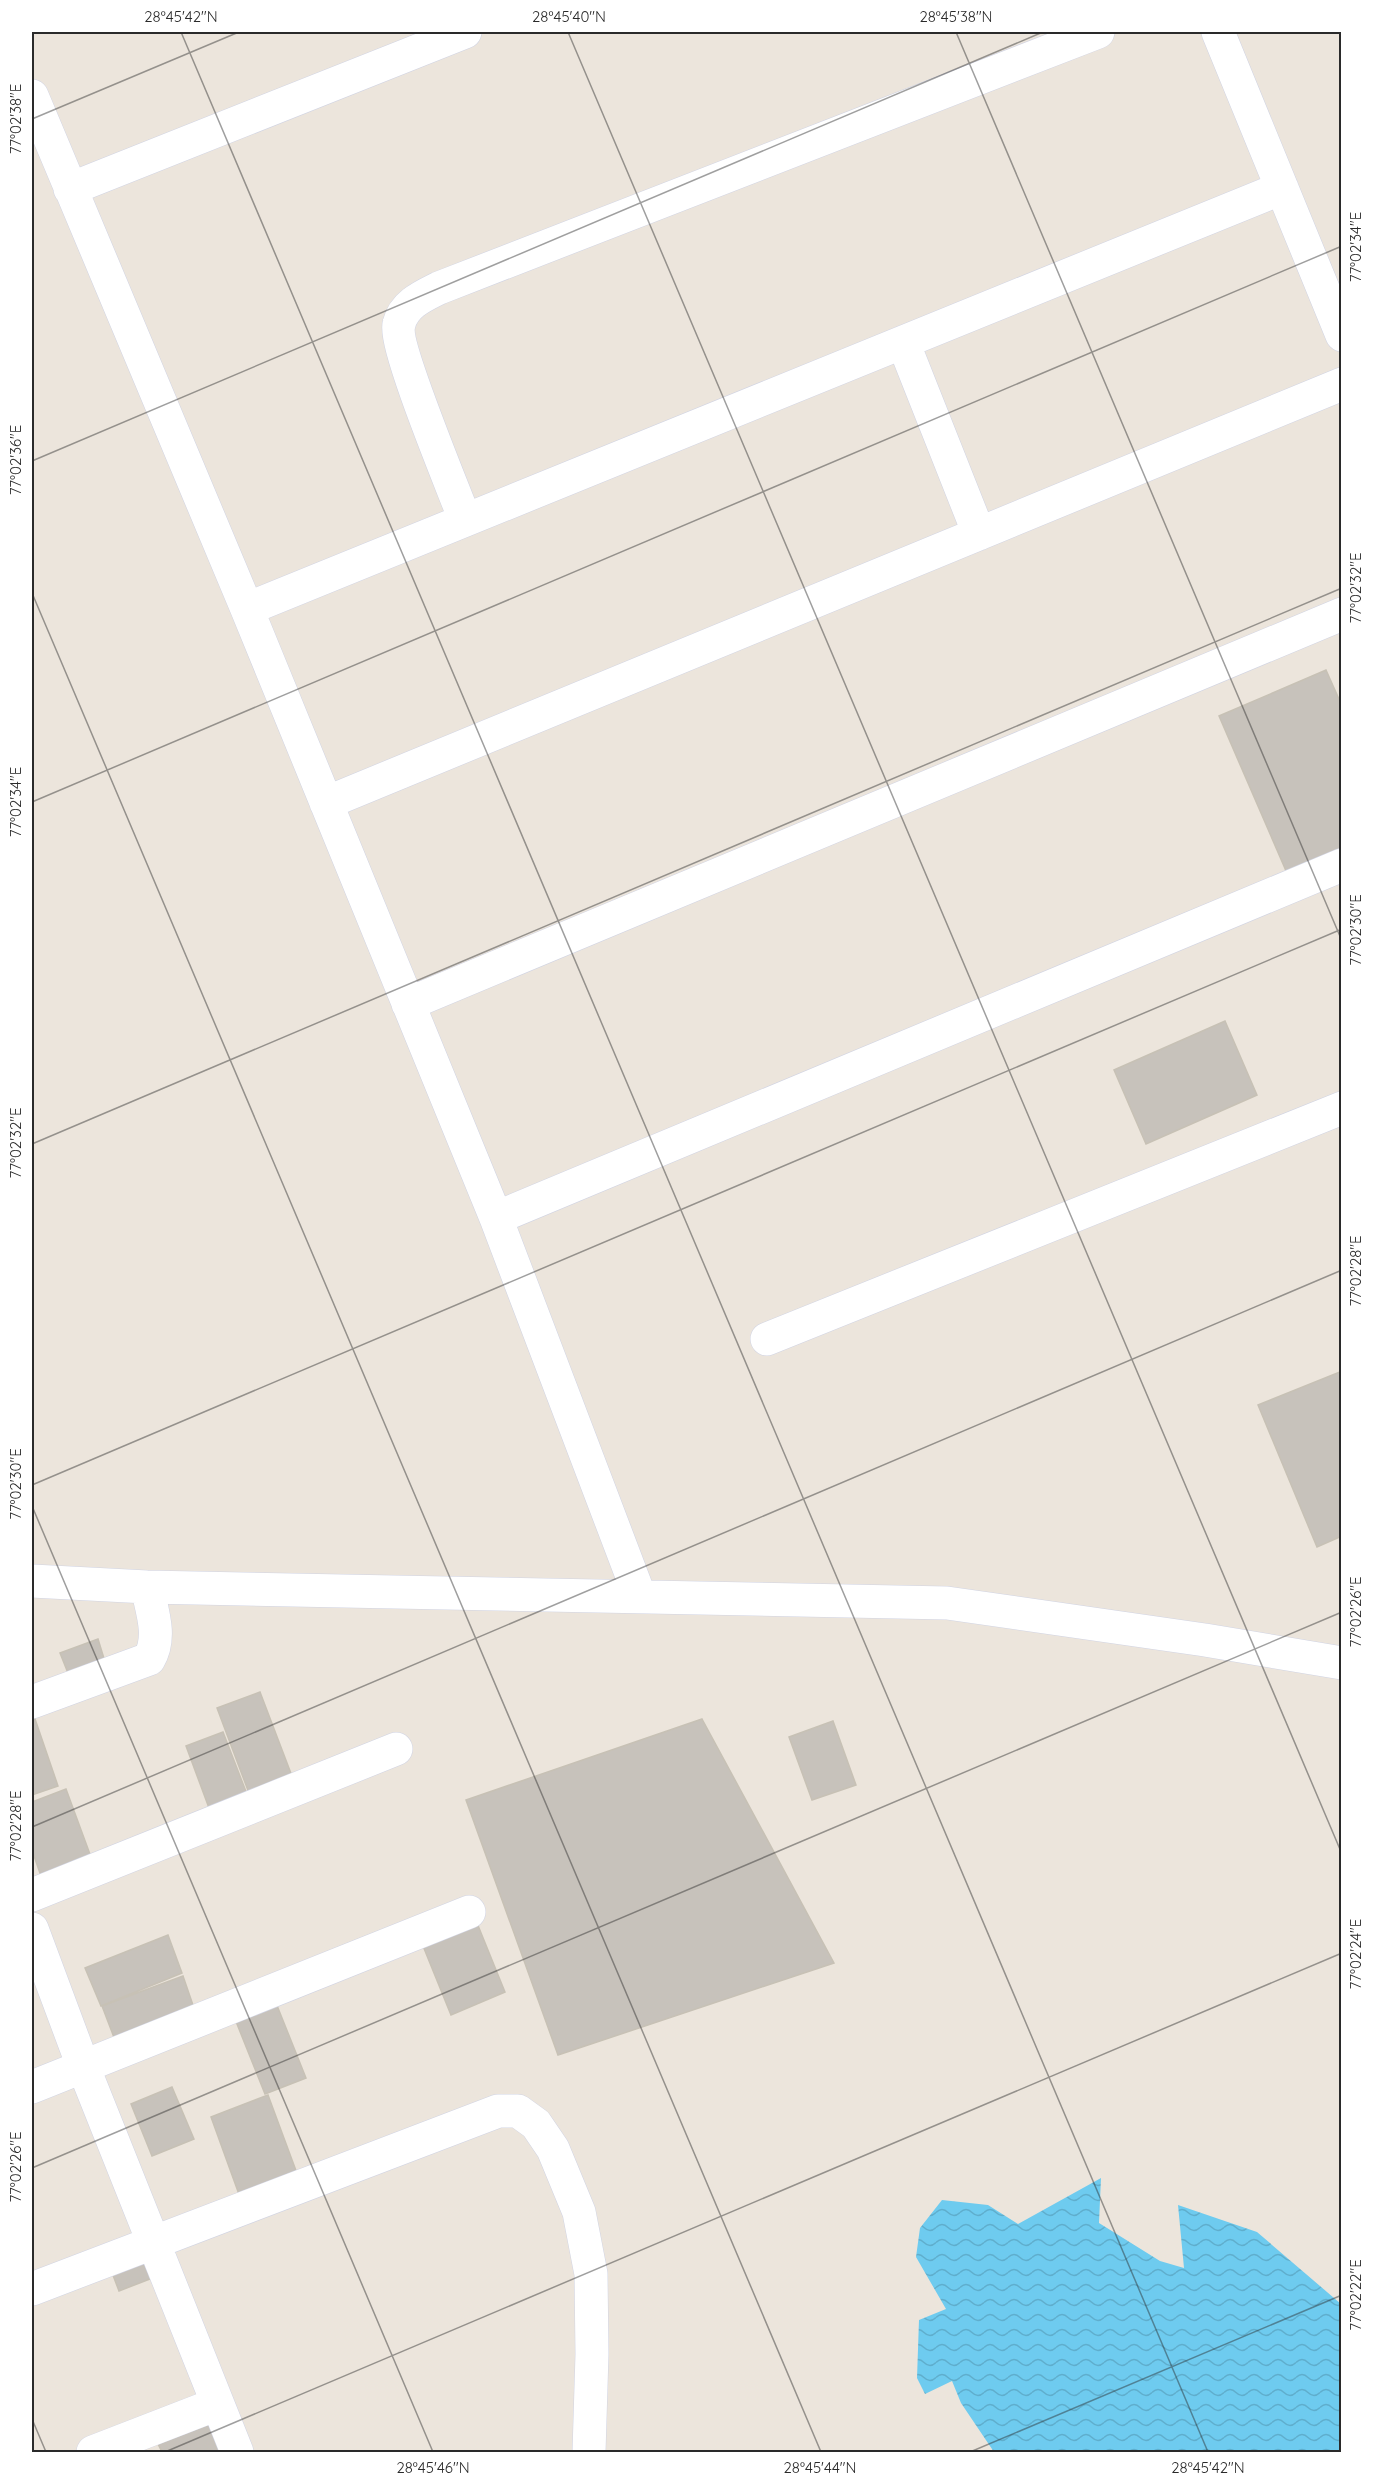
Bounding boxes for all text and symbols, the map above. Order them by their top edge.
text: 28°45'42"N [144,7,218,26]
text: 28°45'40"N [532,7,606,26]
text: 28°45'38"N [919,7,993,26]
text: 77°02'38"E [6,84,25,154]
text: 77°02'34"E [1346,212,1365,282]
text: 77°02'36"E [6,425,25,495]
text: 77°02'32"E [1346,553,1365,623]
text: 77°02'34"E [6,767,25,837]
text: 77°02'30"E [1346,894,1365,966]
text: 77°02'32"E [6,1108,25,1178]
text: 77°02'28"E [1346,1235,1365,1307]
text: 77°02'30"E [6,1448,25,1520]
text: 77°02'26"E [1346,1576,1365,1648]
text: 77°02'28"E [6,1790,25,1862]
text: 77°02'24"E [1346,1919,1365,1989]
text: 77°02'26"E [6,2131,25,2203]
text: 77°02'22"E [1346,2259,1365,2331]
text: 28°45'46"N [396,2458,470,2477]
text: 28°45'44"N [784,2458,856,2477]
text: 28°45'42"N [1171,2458,1245,2477]

